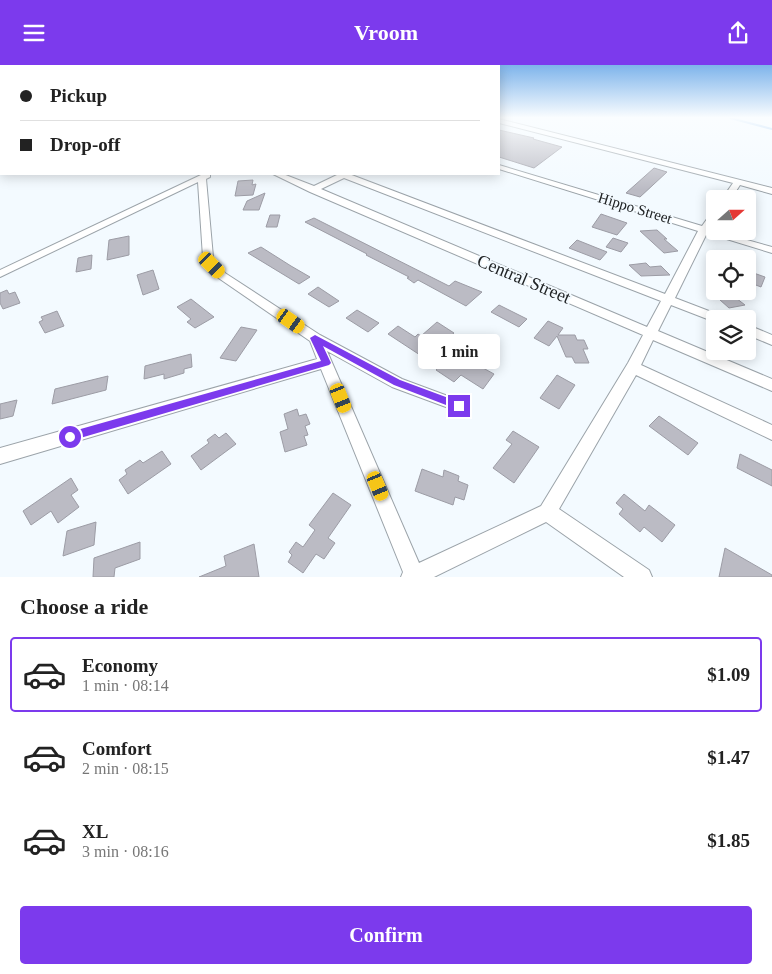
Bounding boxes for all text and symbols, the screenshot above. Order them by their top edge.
icon: menu [20,19,48,47]
icon: share [724,19,752,47]
text: Vroom [354,20,418,45]
text: Pickup [50,85,107,106]
text: Drop-off [50,134,120,155]
street label: Hippo Street [596,189,675,227]
north arrow [706,190,756,240]
map controls [706,190,756,360]
car [196,249,227,281]
street label: Central Street [474,250,574,308]
button: locate [706,250,756,300]
car [274,306,307,336]
button: layers [706,310,756,360]
callout: 1 min [418,333,500,369]
text: 1 min [440,343,478,360]
car [328,381,353,415]
route end [448,395,470,417]
route start [59,426,81,448]
car [365,469,390,503]
text: Choose a ride [20,594,148,619]
icon: car [22,652,67,697]
text: Economy [82,655,158,676]
text: $1.09 [707,664,750,685]
text: 1 min · 08:14 [82,677,169,694]
icon: car [22,735,67,780]
text: Comfort [82,738,152,759]
text: $1.47 [707,747,750,768]
text: 2 min · 08:15 [82,760,169,777]
icon: car [22,818,67,863]
text: XL [82,821,108,842]
text: $1.85 [707,830,750,851]
text: 3 min · 08:16 [82,843,169,860]
button: Confirm [20,906,752,964]

